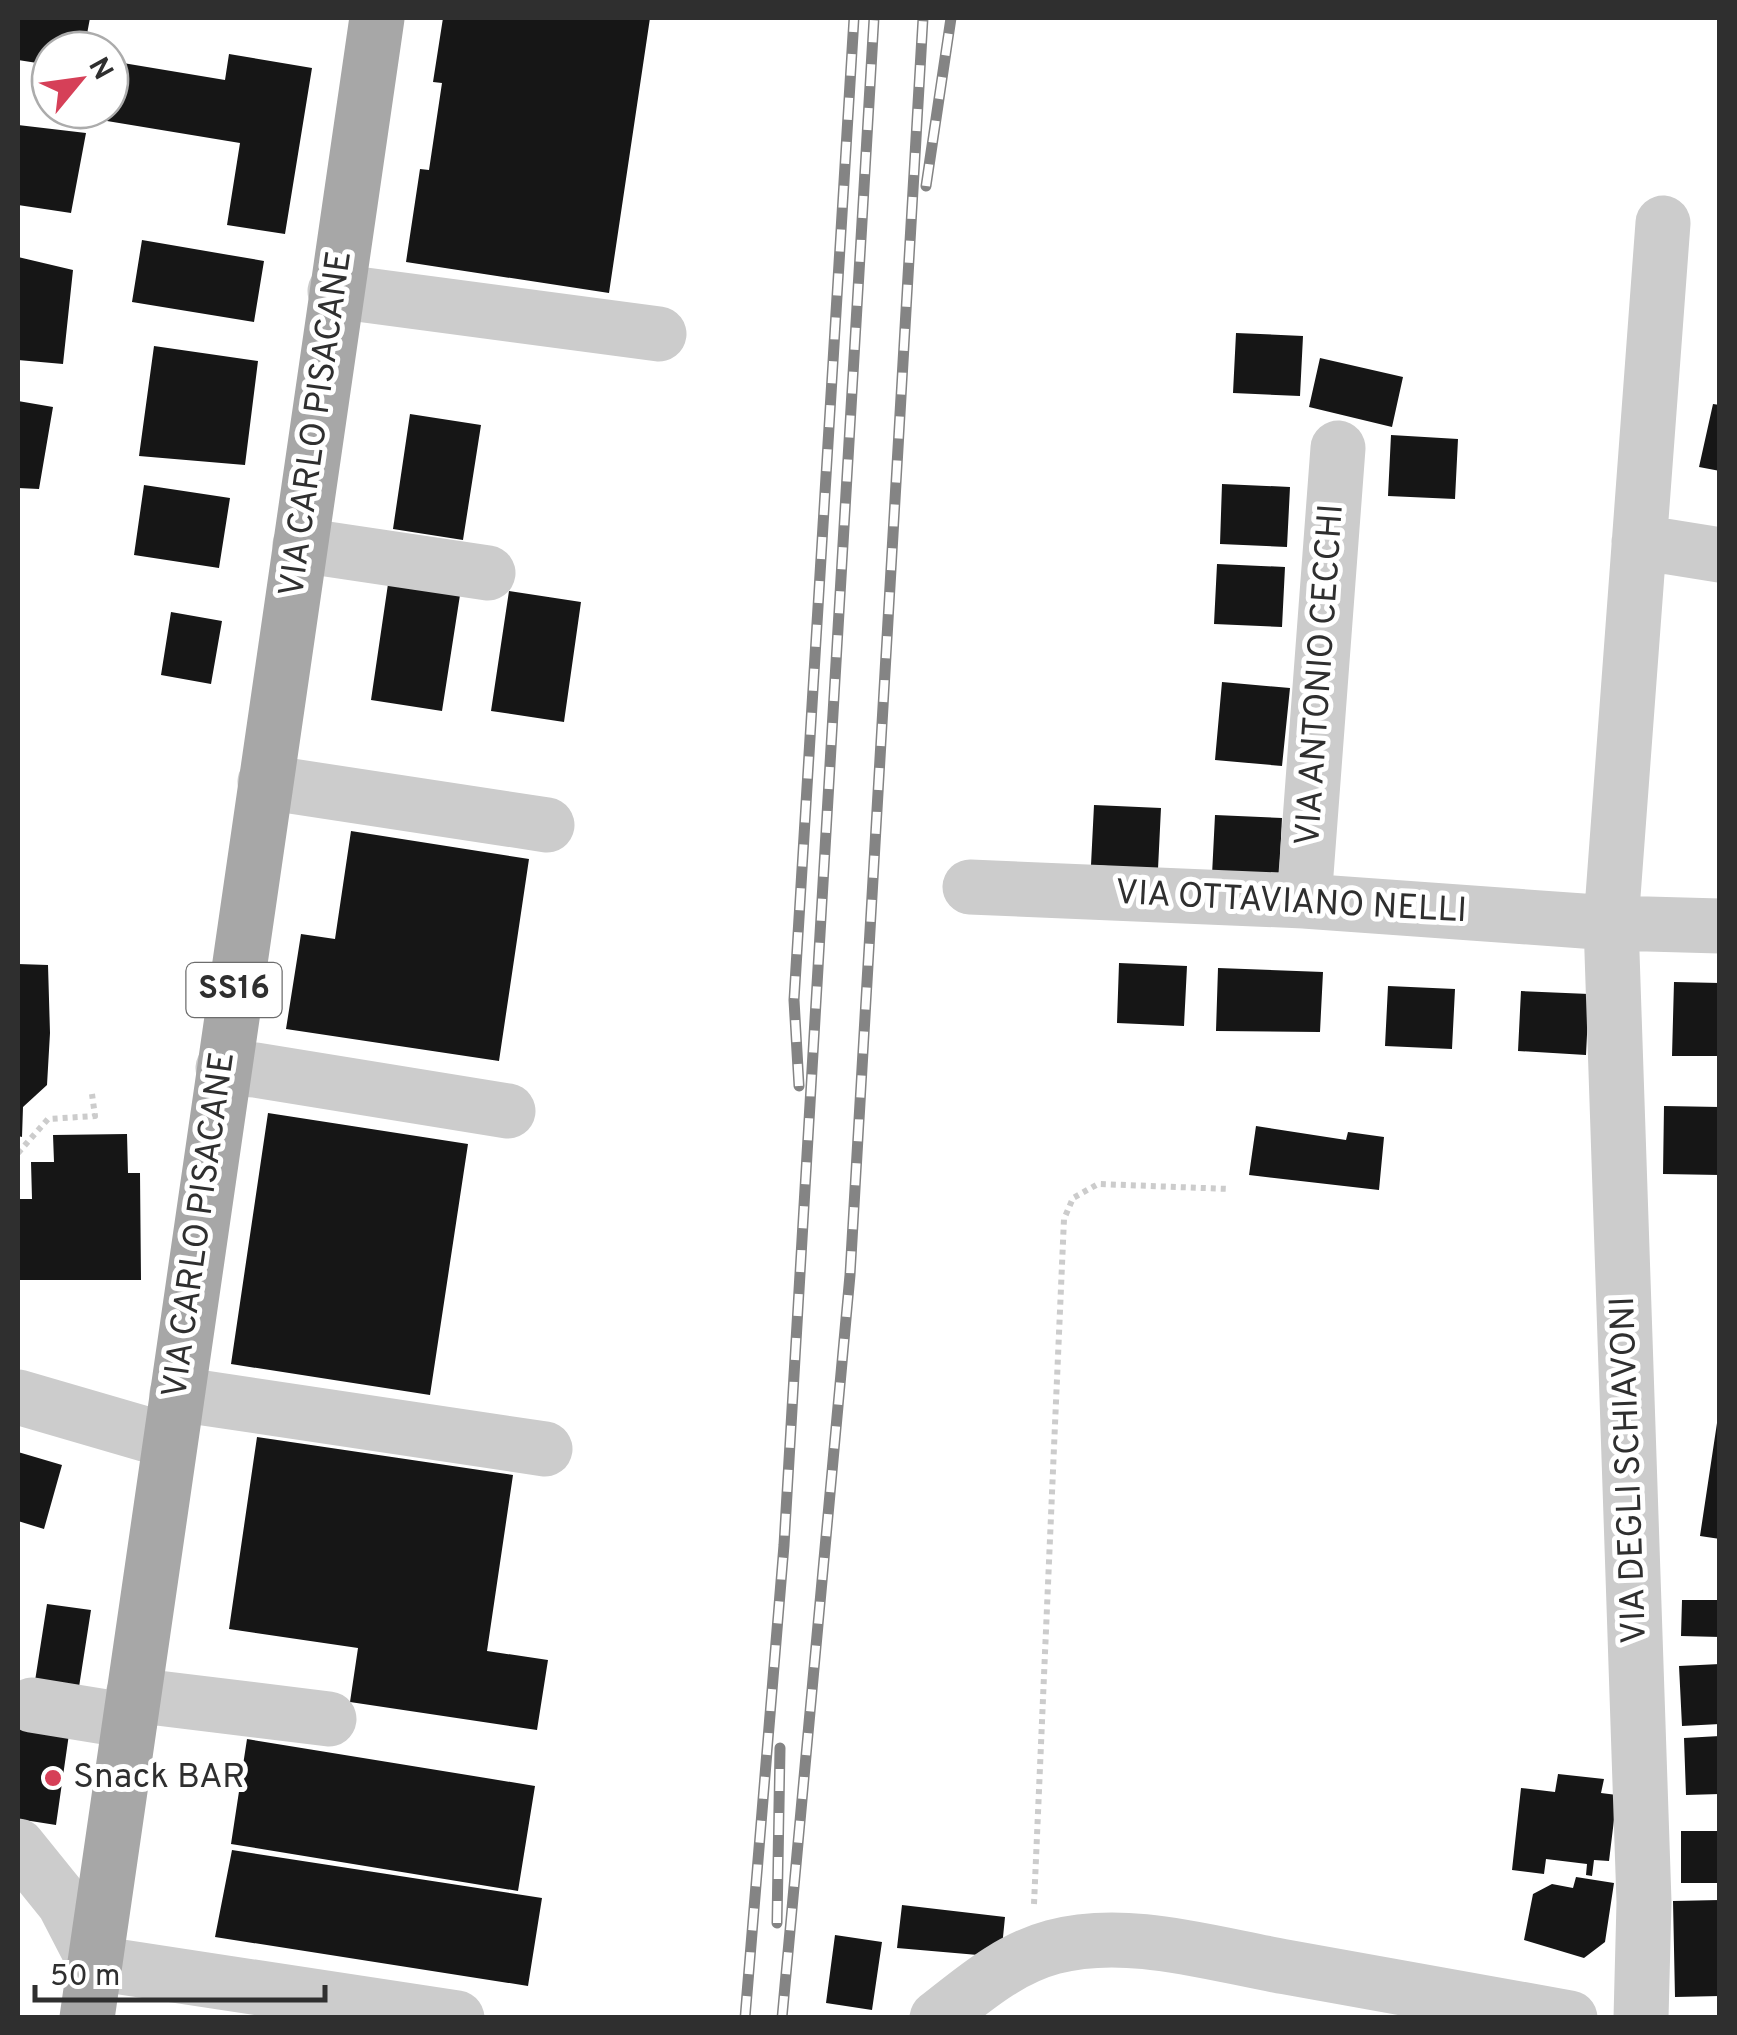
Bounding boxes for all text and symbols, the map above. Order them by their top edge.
north arrow [30,30,130,130]
text: N [79,52,120,87]
street label: VIA CARLO PISACANE [271,248,363,600]
street label: VIA ANTONIO CECCHI [1287,503,1355,847]
street label: VIA OTTAVIANO NELLI [1114,872,1468,934]
road number: SS16 [186,963,282,1017]
street label: VIA CARLO PISACANE [154,1049,246,1401]
street label: VIA DEGLI SCHIAVONI [1602,1296,1658,1644]
place label: Snack BAR [73,1756,245,1800]
marker: Snack BAR [42,1767,64,1789]
scale bar [35,1940,325,2002]
text: 50 m [50,1959,120,1996]

